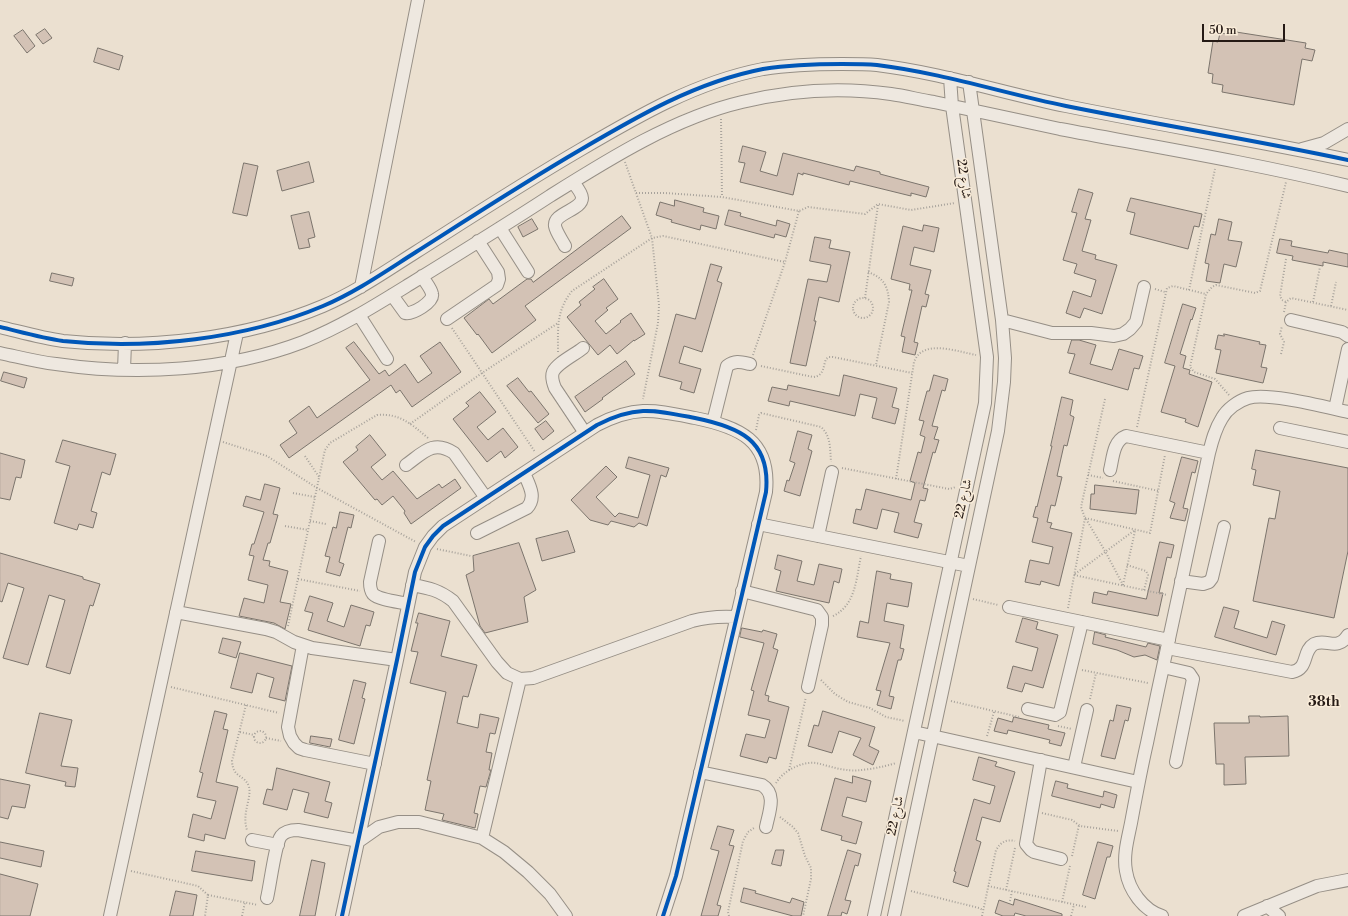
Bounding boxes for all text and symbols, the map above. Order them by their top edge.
scale bar [1204,16,1287,42]
text: 50 m [1209,23,1237,38]
street label: شارع 22 [952,158,974,200]
street label: شارع 22 [952,478,976,520]
district label: 38th [1308,695,1340,711]
street label: شارع 22 [884,795,908,837]

